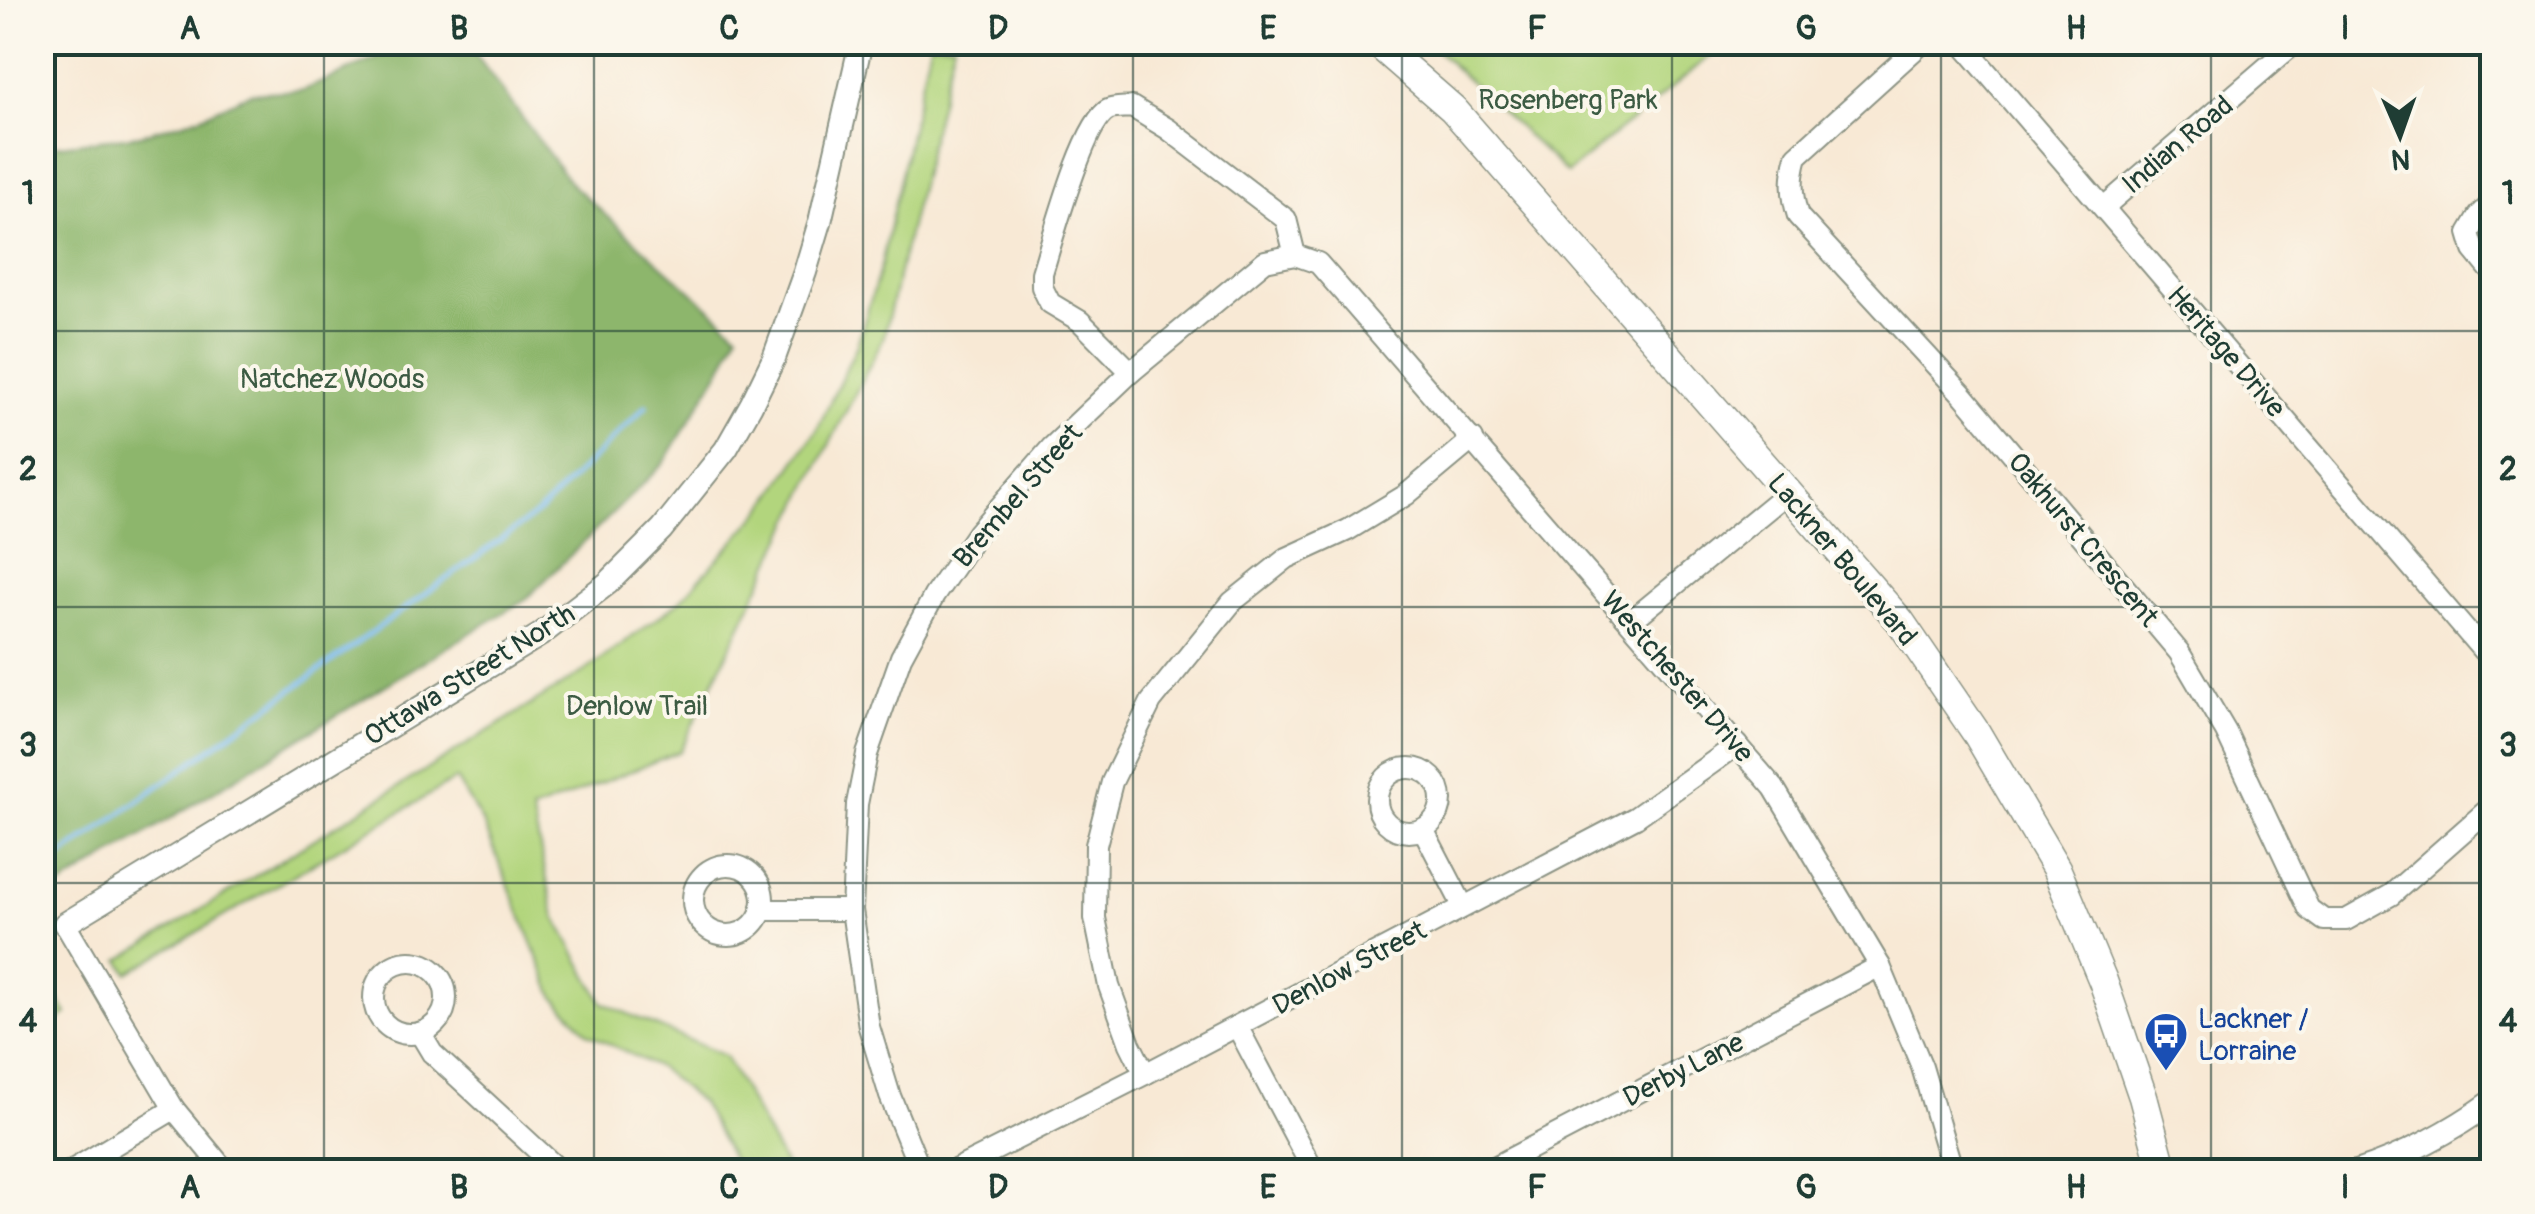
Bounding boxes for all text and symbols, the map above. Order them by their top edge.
text: A [180,9,201,49]
text: B [450,9,468,49]
text: C [719,9,739,49]
text: D [988,9,1008,49]
text: E [1260,9,1277,49]
text: F [1527,9,1547,49]
text: G [1795,9,1817,49]
text: H [2066,9,2086,49]
text: I [2340,9,2350,49]
park label: Rosenberg Park [1478,83,1658,118]
north arrow [2350,85,2450,185]
street label: Indian Road [2115,89,2241,202]
text: N [2391,141,2411,176]
text: 1 [22,174,34,214]
text: 1 [2502,174,2514,214]
street label: Heritage Drive [2159,279,2293,425]
park label: Natchez Woods [240,362,425,397]
street label: Brembel Street [946,416,1091,575]
street label: Oakhurst Crescent [2000,446,2166,635]
text: 2 [19,450,37,490]
text: 2 [2499,450,2517,490]
street label: Lackner Boulevard [1759,466,1924,653]
street label: Westchester Drive [1593,584,1761,770]
street label: Ottawa Street North [358,596,582,754]
park label: Denlow Trail [566,689,708,724]
text: 3 [19,726,37,766]
text: 3 [2499,726,2517,766]
street label: Denlow Street [1267,913,1433,1023]
text: 4 [19,1002,38,1042]
place label: Lackner / Lorraine [2198,1002,2309,1069]
text: 4 [2499,1002,2518,1042]
bus stop icon: Lackner / Lorraine [2143,1011,2189,1072]
street label: Derby Lane [1617,1025,1750,1116]
text: A [180,1168,201,1208]
text: B [450,1168,468,1208]
text: C [719,1168,739,1208]
text: D [988,1168,1008,1208]
text: E [1260,1168,1277,1208]
text: F [1527,1168,1547,1208]
text: G [1795,1168,1817,1208]
text: H [2066,1168,2086,1208]
text: I [2340,1168,2350,1208]

